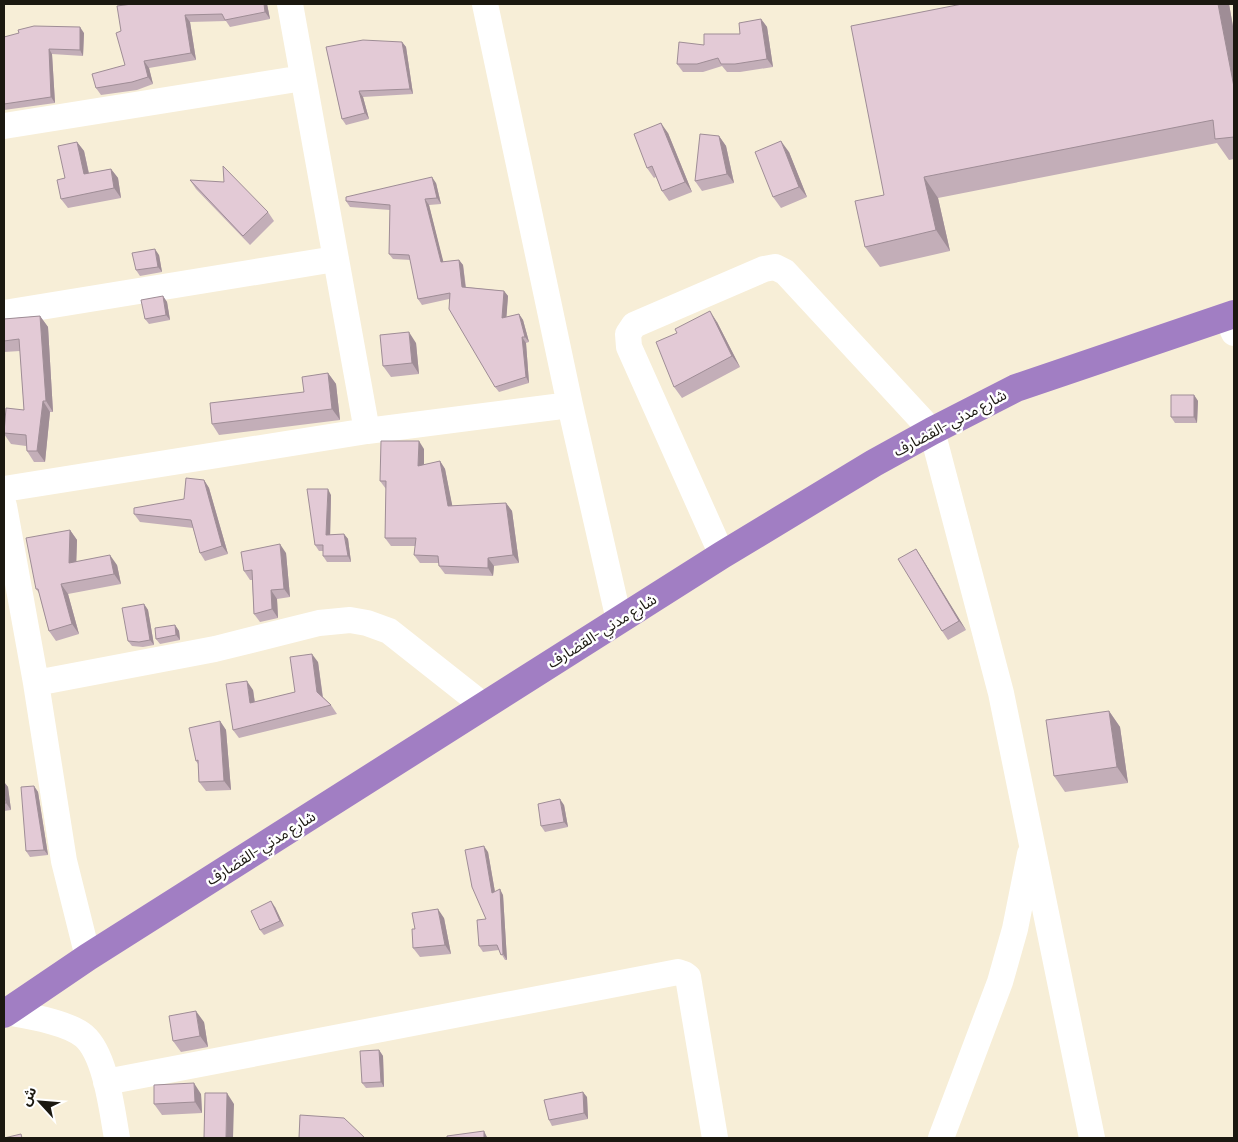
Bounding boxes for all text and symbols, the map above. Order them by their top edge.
street label: شارع مدني -القضارف [890,385,1011,463]
street label: شارع مدني -القضارف [544,589,662,674]
street label: شارع مدني -القضارف [203,806,321,891]
north arrow [15,1077,65,1127]
text: ش [16,1084,40,1108]

